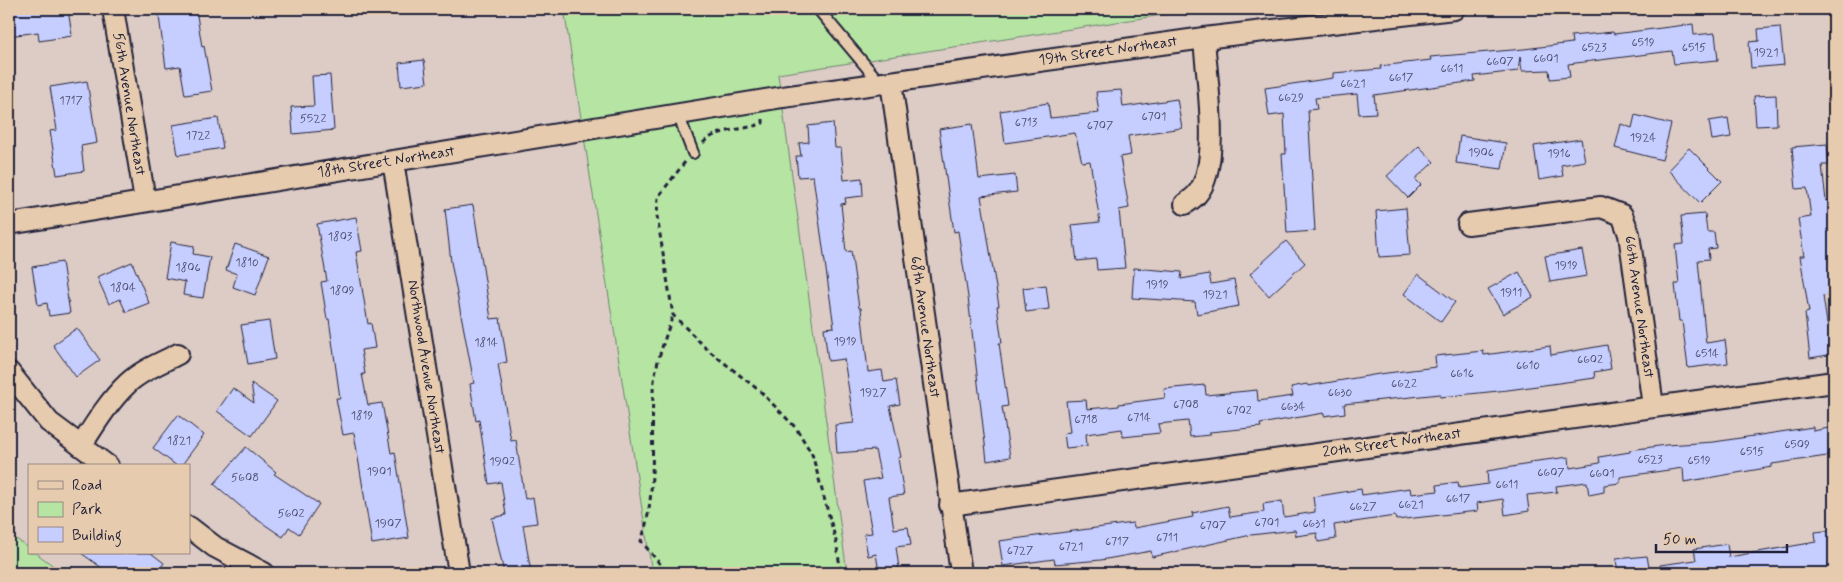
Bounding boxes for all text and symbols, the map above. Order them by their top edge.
street label: 56th Avenue Northeast [108,31,150,178]
street label: 19th Street Northeast [1037,31,1179,71]
house number: 6519 [1631,35,1655,51]
house number: 6523 [1581,40,1607,56]
house number: 6515 [1682,40,1706,56]
house number: 1921 [1753,45,1779,61]
house number: 6601 [1533,51,1559,67]
house number: 6607 [1486,54,1514,70]
house number: 6611 [1441,61,1463,77]
house number: 6617 [1389,70,1413,86]
house number: 6621 [1340,76,1366,92]
house number: 6629 [1278,90,1304,106]
house number: 1717 [59,93,83,109]
house number: 6701 [1142,109,1166,125]
house number: 5522 [300,111,326,127]
house number: 6713 [1015,115,1038,131]
house number: 6707 [1087,118,1113,134]
house number: 1722 [186,128,210,144]
house number: 1924 [1630,130,1656,146]
street label: 18th Street Northeast [316,141,457,183]
house number: 1906 [1468,145,1494,161]
house number: 1916 [1547,146,1571,162]
house number: 1803 [328,229,353,245]
street label: 66th Avenue Northeast [1619,235,1659,380]
house number: 1810 [235,255,259,271]
street label: 68th Avenue Northeast [905,255,945,400]
house number: 1919 [1554,258,1578,274]
house number: 1806 [175,260,201,276]
house number: 1919 [1145,277,1169,293]
street label: Northwood Avenue Northeast [402,278,450,456]
house number: 1804 [110,280,136,296]
house number: 1809 [329,283,355,299]
house number: 1911 [1500,285,1522,301]
house number: 1921 [1202,287,1228,303]
house number: 1919 [833,334,857,350]
house number: 1814 [474,335,498,351]
house number: 6514 [1695,346,1719,362]
house number: 6602 [1577,352,1603,368]
house number: 6610 [1516,358,1540,374]
house number: 6616 [1450,366,1474,382]
house number: 6622 [1391,376,1417,392]
house number: 1927 [860,385,886,401]
house number: 6630 [1328,385,1352,401]
house number: 6708 [1173,397,1199,413]
house number: 6634 [1281,399,1305,415]
house number: 6702 [1226,403,1252,419]
house number: 1819 [351,408,373,424]
house number: 6714 [1127,410,1151,426]
house number: 6718 [1074,412,1098,428]
street label: 20th Street Northeast [1321,423,1463,463]
house number: 1821 [167,433,191,449]
house number: 6509 [1784,437,1810,453]
house number: 6515 [1740,444,1764,460]
house number: 6523 [1637,452,1663,468]
house number: 6519 [1687,453,1711,469]
house number: 1902 [489,454,515,470]
legend [28,464,190,554]
house number: 1901 [366,464,392,480]
house number: 6607 [1537,465,1565,481]
house number: 6601 [1589,466,1615,482]
house number: 5608 [231,470,259,486]
text: Road [72,476,102,496]
house number: 6611 [1496,477,1518,493]
house number: 6617 [1446,491,1470,507]
house number: 6621 [1398,497,1424,513]
house number: 6627 [1349,499,1377,515]
text: Park [72,500,102,520]
house number: 5602 [278,506,305,522]
house number: 6701 [1255,515,1279,531]
house number: 1907 [374,516,402,532]
house number: 6631 [1302,516,1326,532]
house number: 6707 [1200,518,1226,534]
scale bar [1656,522,1787,554]
text: Building [72,526,122,547]
house number: 6711 [1156,530,1178,546]
text: 50 m [1663,530,1697,550]
house number: 6717 [1105,534,1129,550]
house number: 6721 [1059,539,1083,555]
house number: 6727 [1007,543,1033,559]

